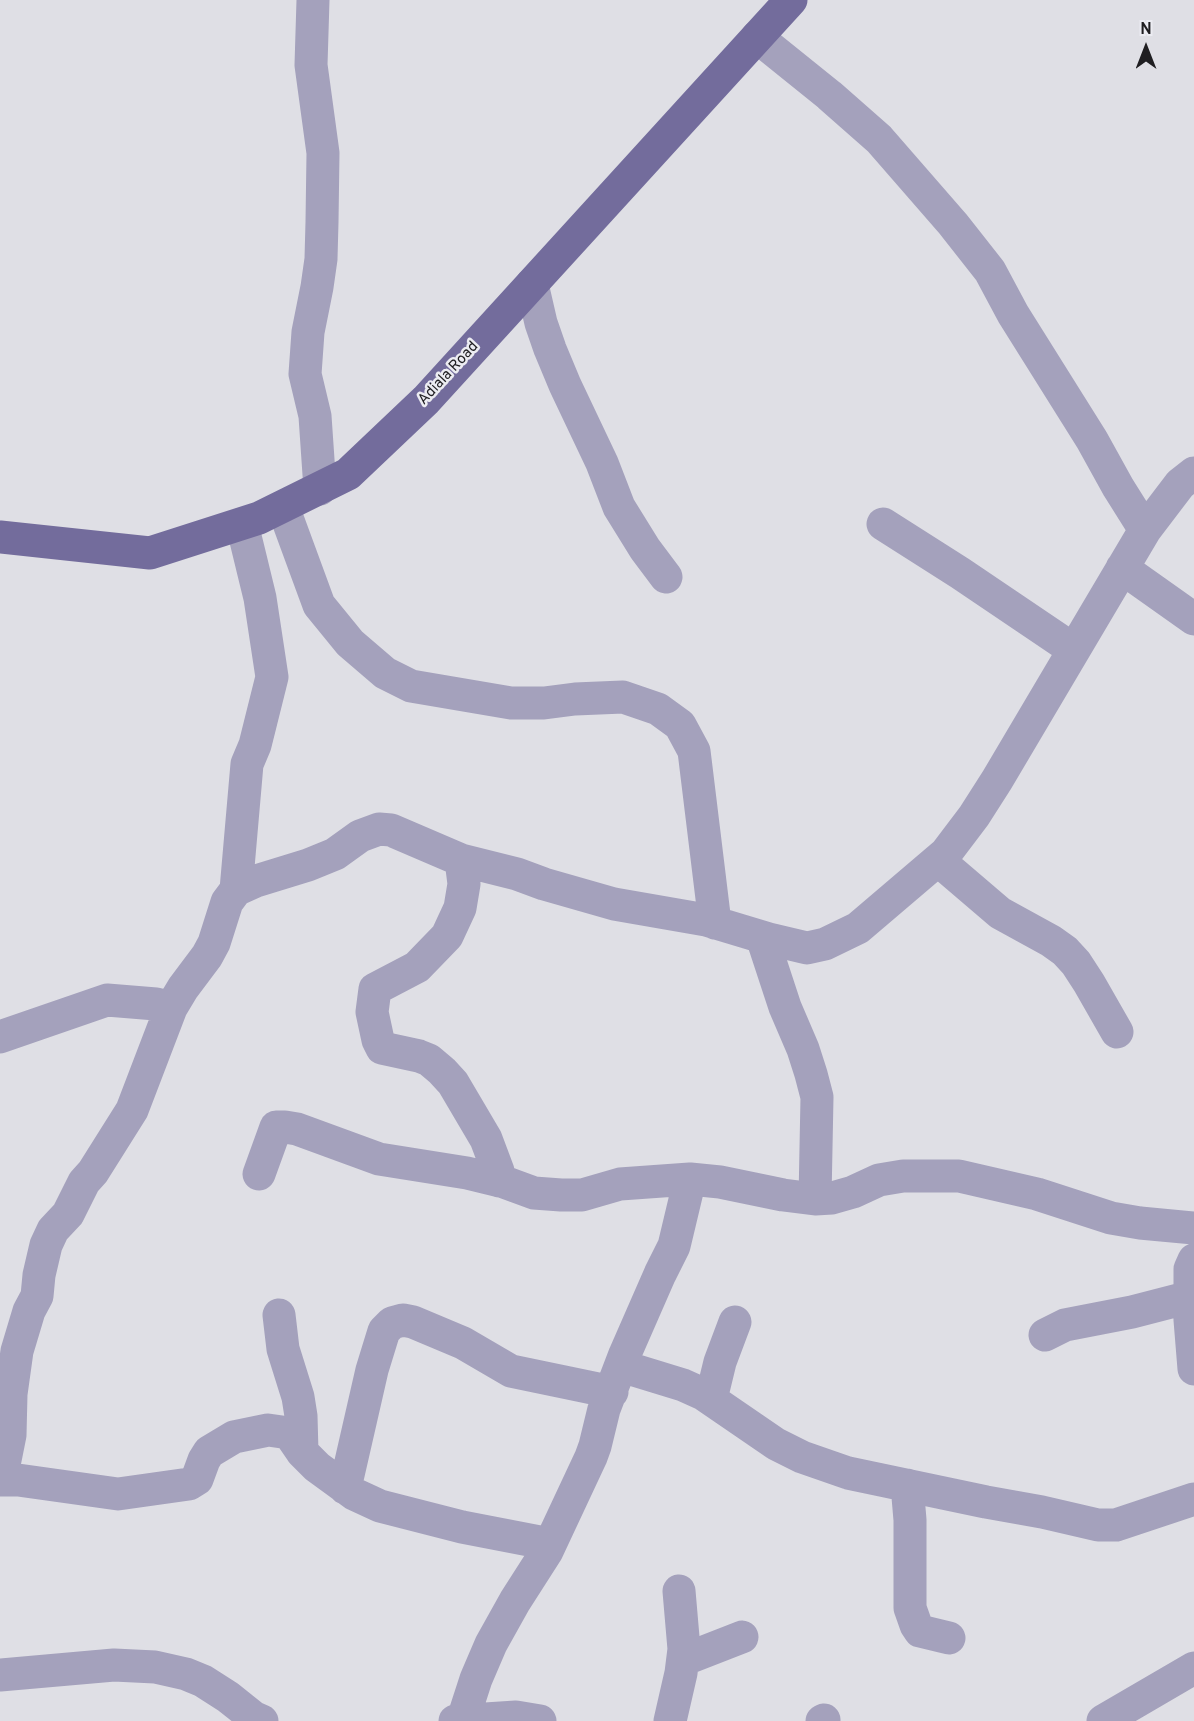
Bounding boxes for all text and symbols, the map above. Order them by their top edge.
north arrow [1116,18,1176,78]
text: N [1140,20,1152,40]
street label: Adiala Road [415,339,483,409]

